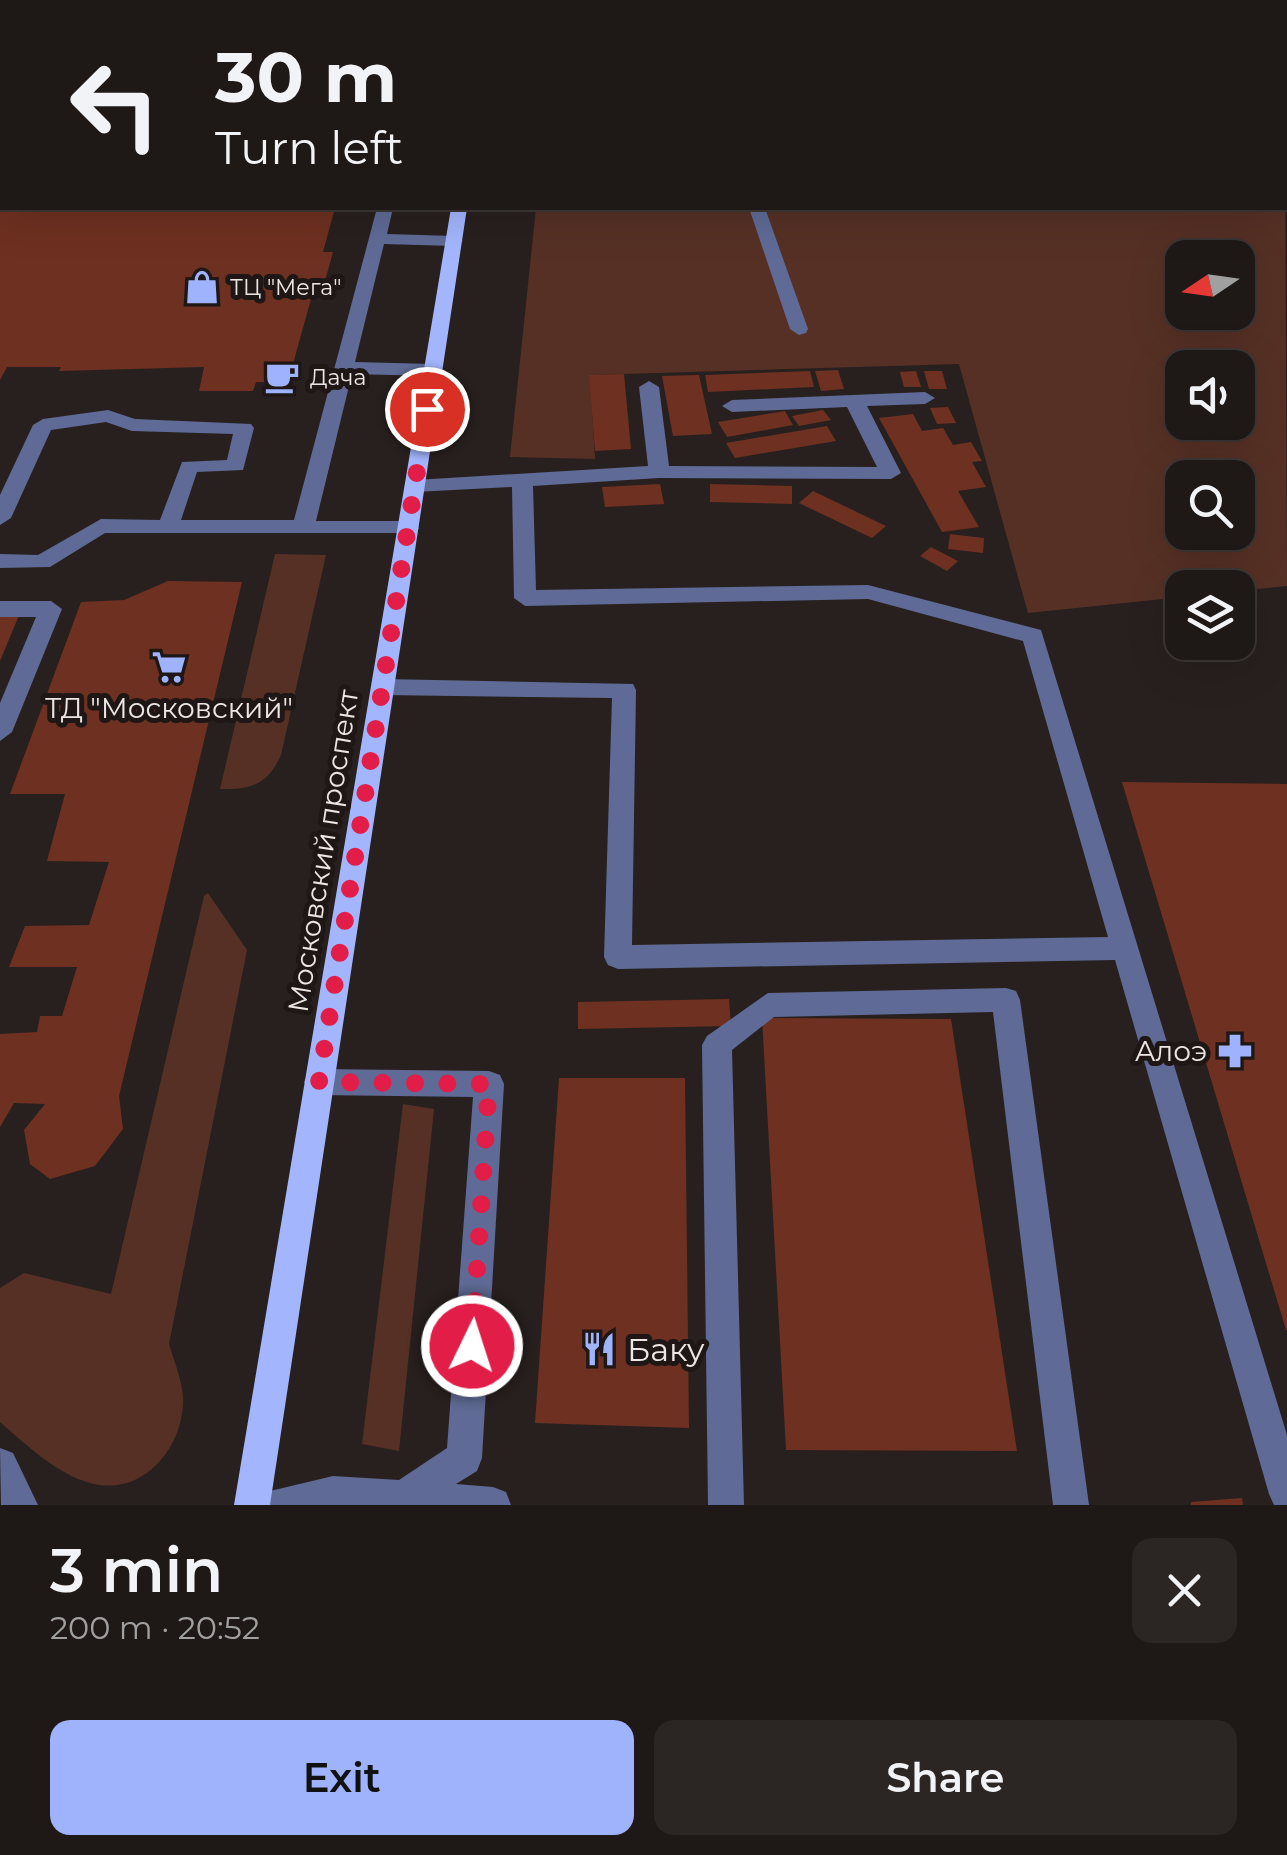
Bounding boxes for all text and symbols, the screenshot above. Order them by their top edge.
text: 30 m [215,34,397,120]
icon: left [50,40,180,170]
text: Turn left [215,120,403,175]
north arrow [1165,240,1255,330]
map controls [1165,240,1255,660]
shop icon: ТЦ "Мега" [183,268,221,306]
place label: ТЦ "Мега" [230,274,341,301]
button: sound [1165,350,1255,440]
cafe icon: Дача [263,358,301,396]
place label: Дача [310,364,366,391]
pin [385,367,470,452]
icon: arrive [400,382,455,437]
button: search [1165,460,1255,550]
button: layers [1165,570,1255,660]
supermarket icon: ТД "Московский" [150,648,188,686]
street label: Московский проспект [281,687,365,1015]
place label: ТД "Московский" [45,691,293,725]
pharmacy icon: Алоэ [1216,1032,1254,1070]
place label: Алоэ [1135,1034,1207,1068]
position arrow [420,1294,524,1398]
restaurant icon: Баку [580,1330,618,1368]
place label: Баку [627,1330,705,1369]
text: 3 min [50,1534,223,1607]
button: close [1132,1538,1237,1643]
text: 200 m · 20:52 [50,1608,260,1647]
button: Exit [50,1720,634,1835]
button: Share [654,1720,1237,1835]

